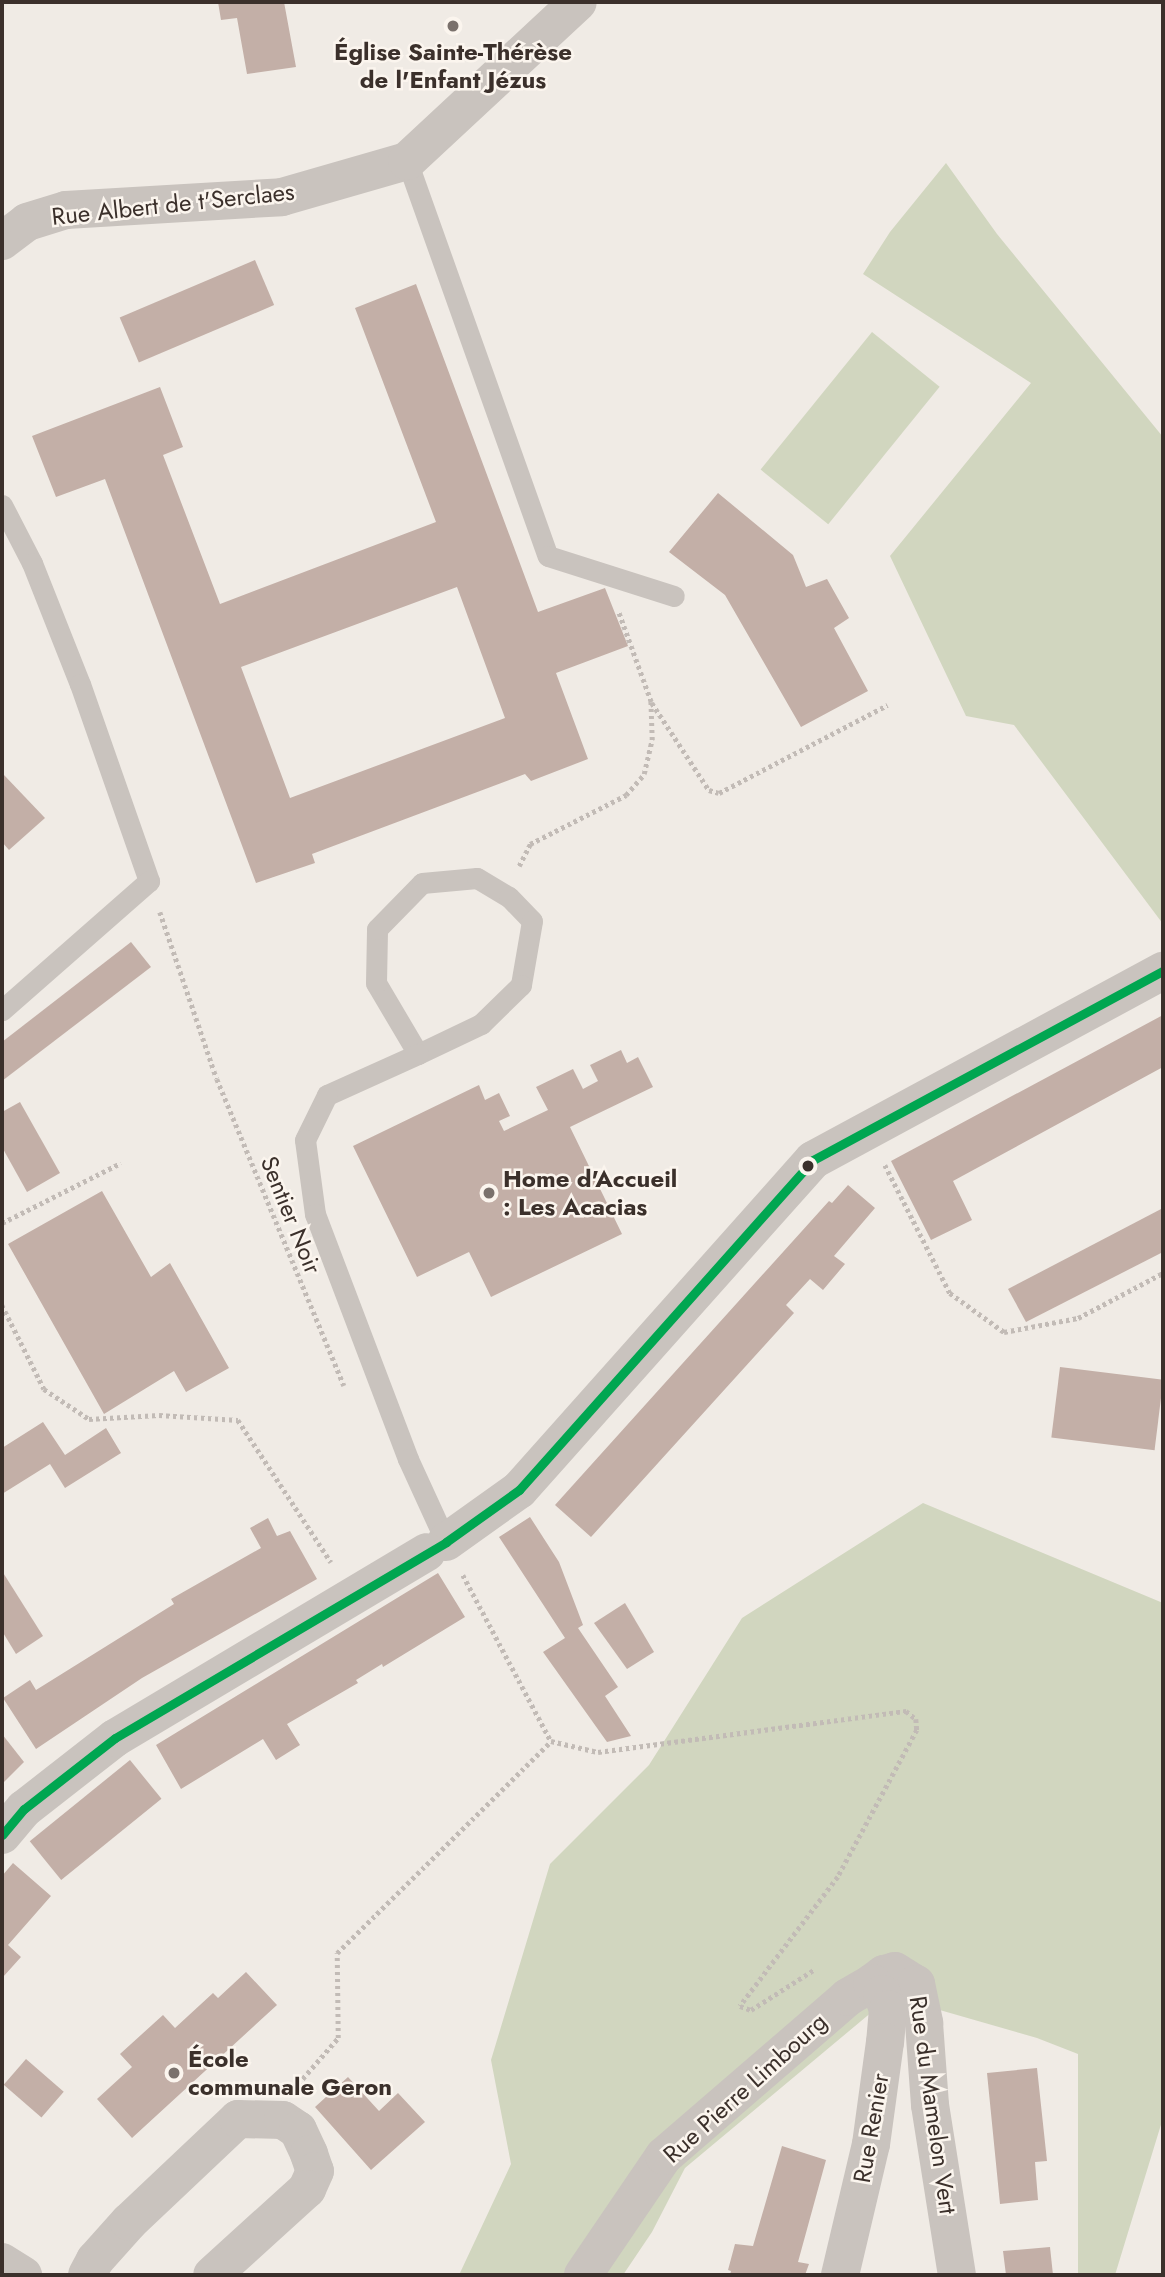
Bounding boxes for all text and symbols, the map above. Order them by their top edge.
marker: Église Sainte-Thérèse de l'Enfant Jézus [445,18,461,34]
place label: Église Sainte-Thérèse de l'Enfant Jézus [334,38,572,94]
street label: Rue Albert de t'Serclaes [50,177,296,231]
street label: Sentier Noir [254,1152,328,1278]
unlabelled marker [801,1159,815,1173]
place label: Home d'Accueil : Les Acacias [503,1165,677,1221]
marker: Home d'Accueil : Les Acacias [481,1185,497,1201]
street label: Rue du Mamelon Vert [903,1994,963,2216]
street label: Rue Pierre Limbourg [657,2007,833,2169]
place label: École communale Geron [188,2045,392,2101]
marker: École communale Geron [166,2065,182,2081]
street label: Rue Renier [847,2071,895,2185]

